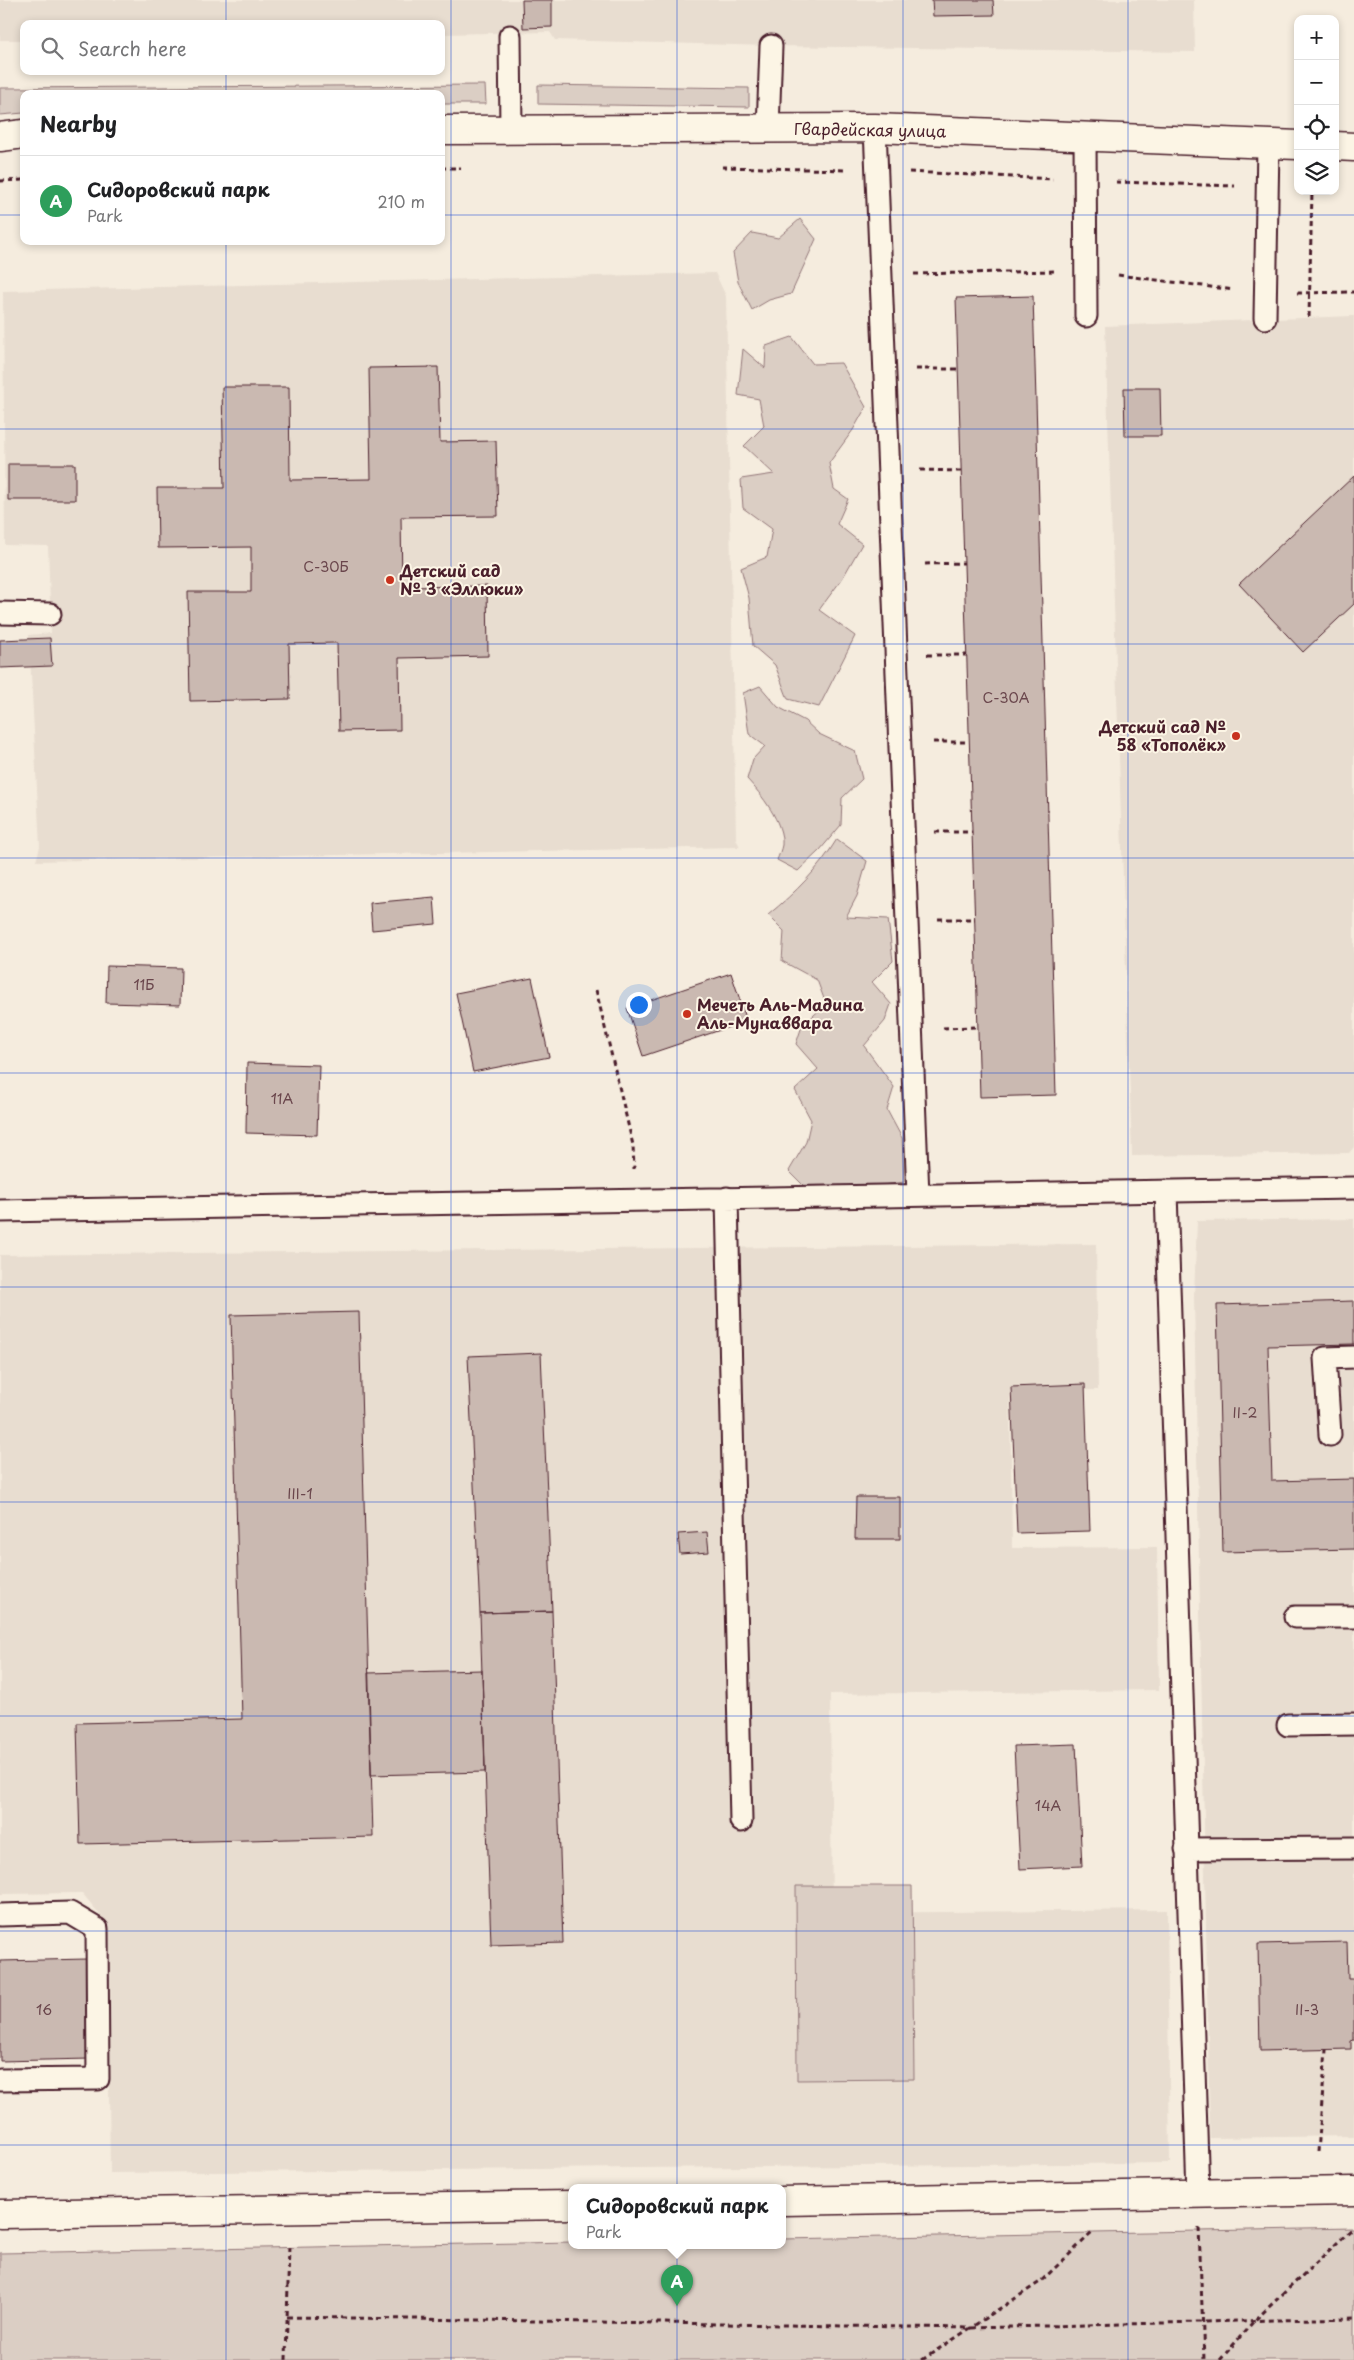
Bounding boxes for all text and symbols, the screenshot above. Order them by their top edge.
map controls [1294,15,1339,195]
button: + [1294,15,1339,60]
search box [20,20,445,75]
icon: search [38,34,66,62]
text: Search here [78,34,187,62]
button: − [1294,60,1339,105]
button: locate [1294,105,1339,150]
text: Nearby [40,107,117,139]
street label: Гвардейская улица [794,116,946,142]
button: layers [1294,150,1339,195]
text: Сидоровский парк [87,175,269,203]
text: A [50,189,62,213]
text: 210 m [377,189,425,213]
text: Park [87,203,123,227]
house number: С-30Б [303,556,349,577]
place label: Детский сад № 3 «Эллюки» [399,558,524,600]
marker: Детский сад № 3 «Эллюки» [384,574,396,586]
house number: С-30А [983,687,1030,708]
place label: Детский сад № 58 «Тополёк» [1098,714,1226,756]
marker: Детский сад № 58 «Тополёк» [1230,730,1242,742]
house number: 11Б [134,974,154,995]
your location [626,992,652,1018]
place label: Мечеть Аль-Мадина Аль-Мунаввара [697,992,864,1034]
marker: Мечеть Аль-Мадина Аль-Мунаввара [681,1008,693,1020]
house number: 11А [271,1088,293,1109]
house number: II-2 [1233,1402,1258,1423]
house number: III-1 [287,1483,313,1504]
house number: 14А [1035,1795,1061,1816]
house number: 16 [36,1999,52,2020]
house number: II-3 [1295,1999,1319,2020]
popup [568,2184,786,2249]
text: Сидоровский парк [586,2191,768,2219]
text: Park [586,2219,622,2243]
pin: A [661,2265,693,2306]

